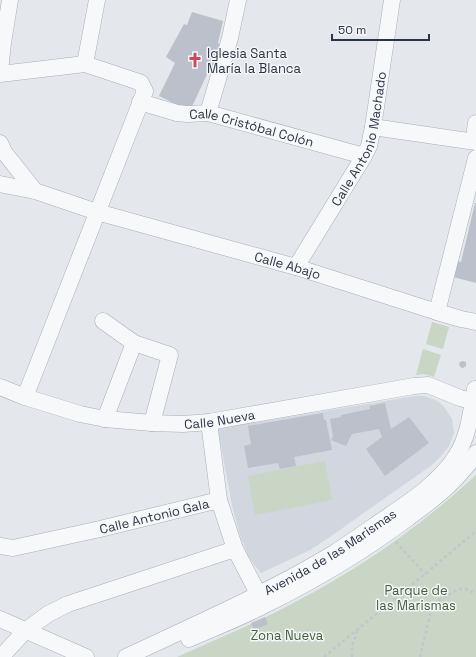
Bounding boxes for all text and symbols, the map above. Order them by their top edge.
scale bar [332,16,429,42]
text: 50 m [338,22,366,38]
place label: Iglesia Santa María la Blanca [207,45,302,77]
church icon: Iglesia Santa María la Blanca [186,51,204,69]
street label: Calle Antonio Machado [327,70,390,209]
street label: Calle Cristóbal Colón [189,105,316,151]
street label: Calle Abajo [252,248,323,283]
street label: Calle Nueva [183,406,257,433]
street label: Calle Antonio Gala [98,495,211,538]
street label: Avenida de las Marismas [261,505,400,599]
park label: Parque de las Marismas [376,582,456,614]
park label: Zona Nueva [251,627,324,644]

